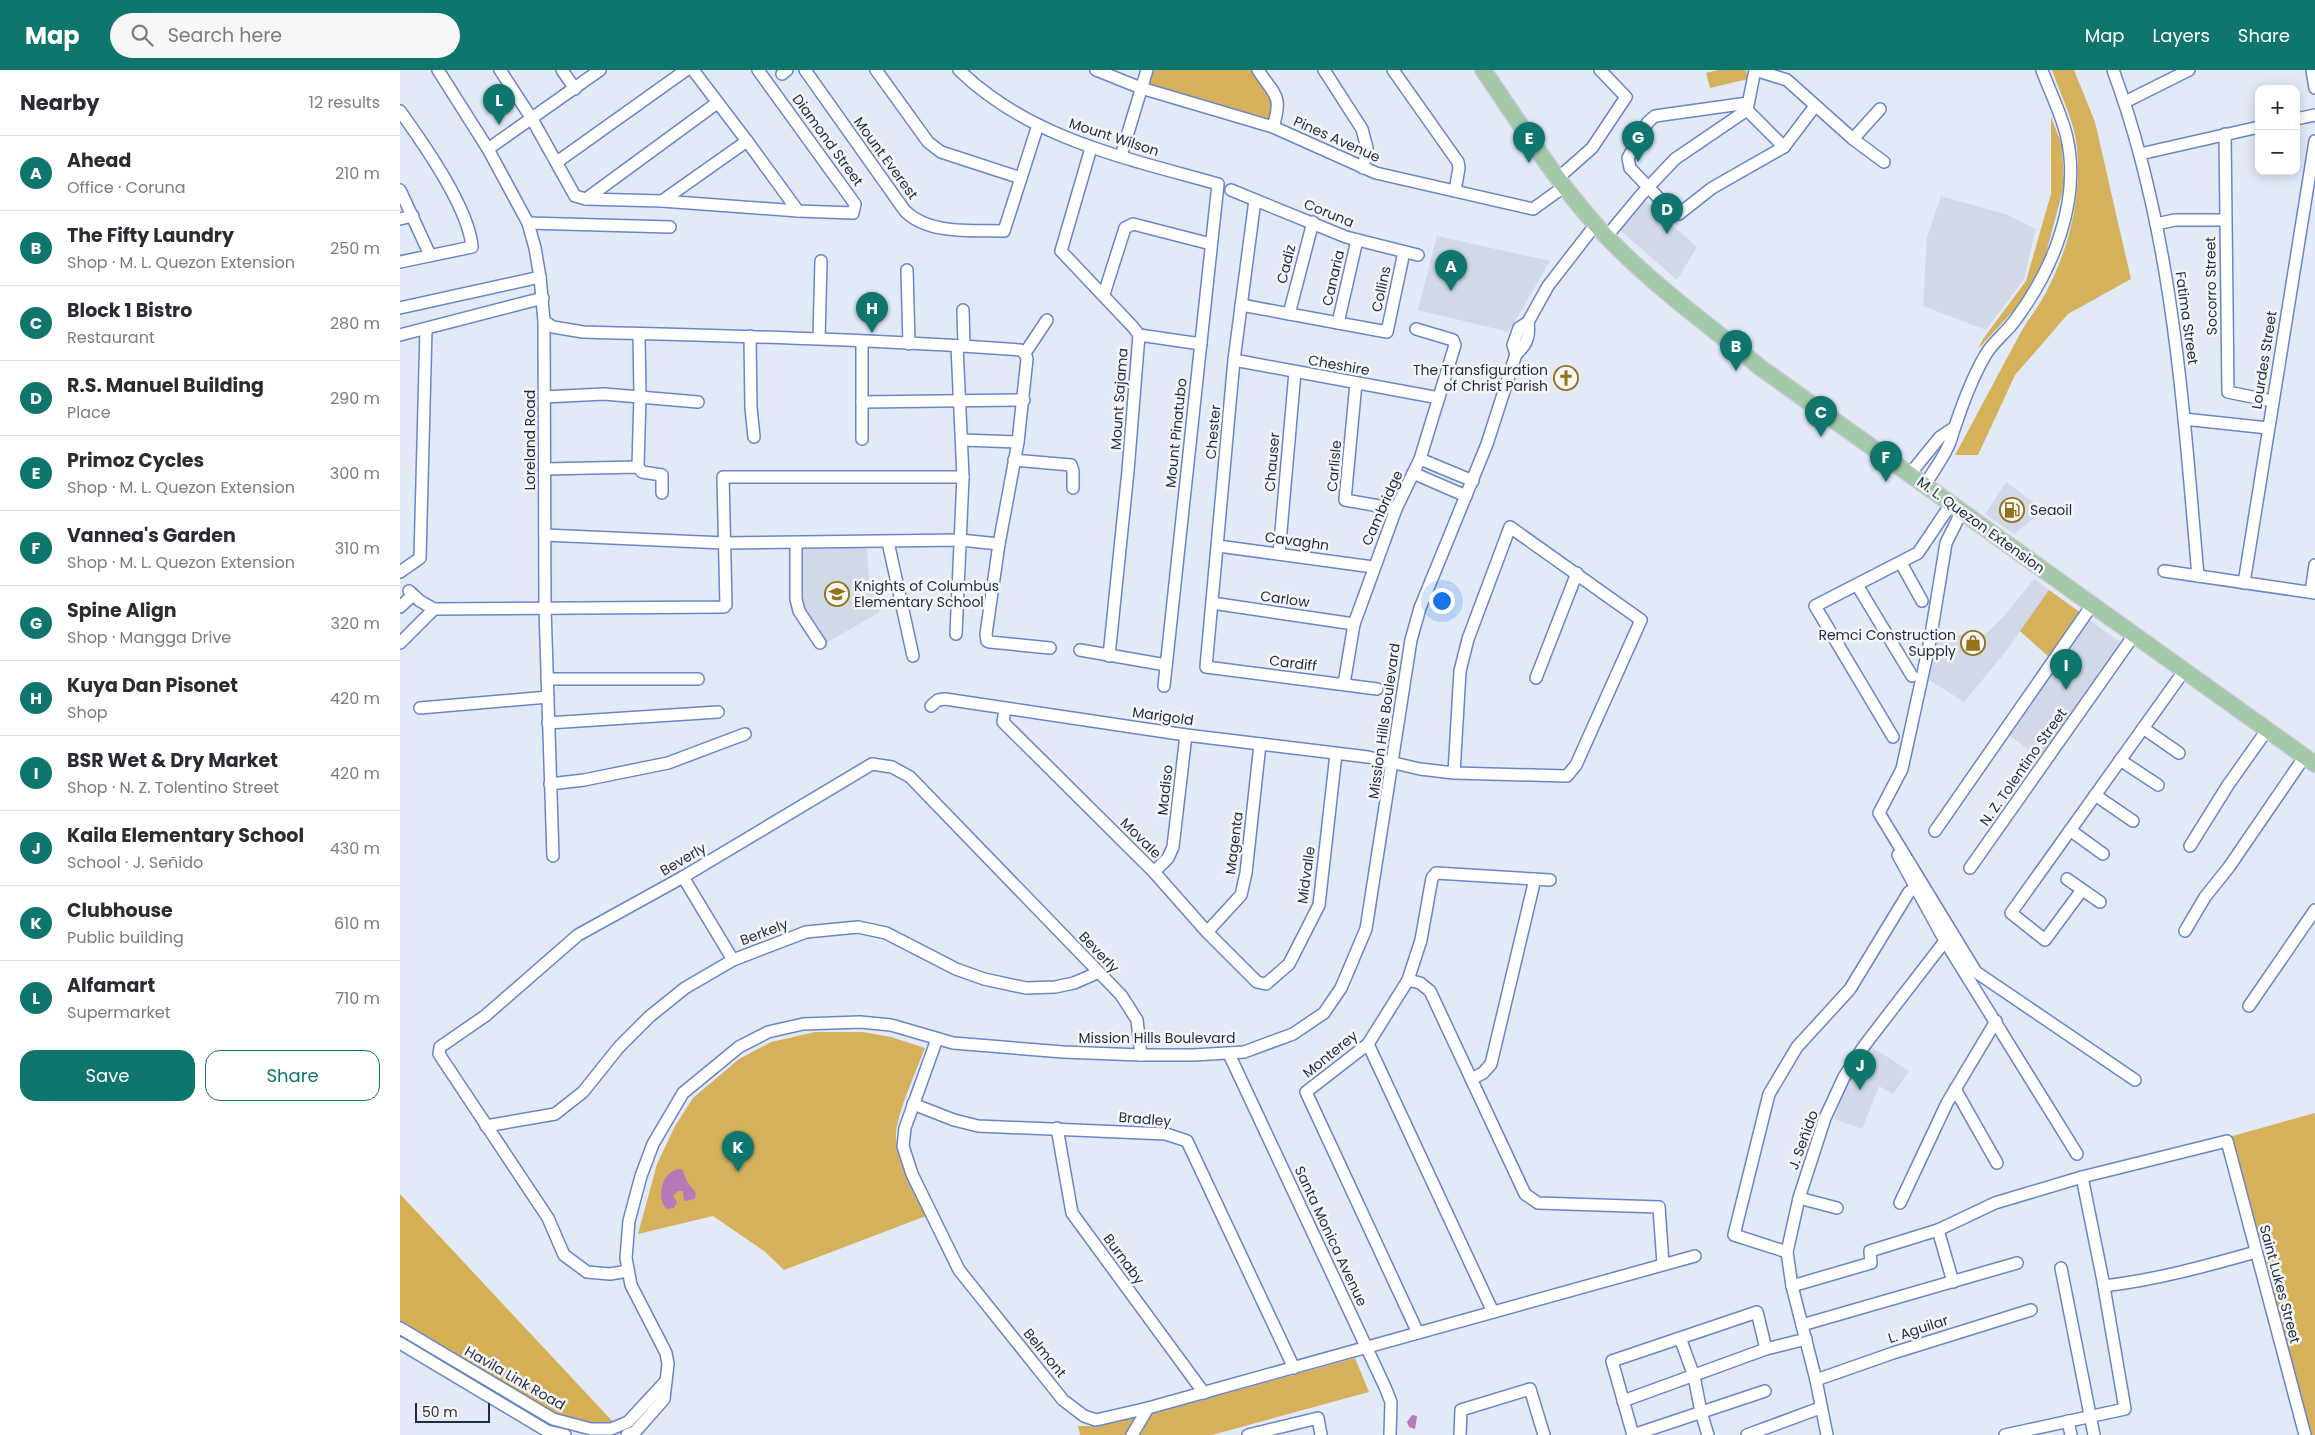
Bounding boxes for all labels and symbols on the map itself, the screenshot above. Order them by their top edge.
pin: L [483,84,515,125]
street label: Diamond Street [788,90,868,190]
street label: Pines Avenue [1291,111,1384,167]
street label: Mount Everest [849,113,923,203]
street label: Mount Wilson [1066,113,1162,161]
pin: G [1622,121,1654,162]
pin: E [1513,122,1545,163]
pin: D [1651,193,1683,234]
street label: Coruna [1301,194,1357,232]
street label: Socorro Street [2200,236,2222,336]
street label: Cadiz [1272,242,1300,286]
street label: Canaria [1317,248,1349,308]
pin: A [1435,250,1467,291]
street label: Collins [1366,264,1396,314]
street label: Fatima Street [2171,270,2203,366]
pin: H [856,292,888,333]
street label: Lourdes Street [2246,309,2282,411]
pin: B [1720,330,1752,371]
street label: Mount Sajama [1105,347,1133,451]
street label: Cheshire [1307,350,1372,380]
place label: The Transfiguration of Christ Parish [1413,360,1548,396]
church icon: The Transfiguration of Christ Parish [1553,365,1579,391]
street label: Mount Pinatubo [1160,377,1192,489]
street label: Loreland Road [520,390,540,490]
pin: C [1805,396,1837,437]
street label: Chester [1201,404,1225,460]
street label: Chauser [1259,432,1285,492]
street label: Carlisle [1322,439,1346,493]
pin: F [1870,441,1902,482]
street label: Cambridge [1357,467,1408,549]
street label: M. L. Quezon Extension [1913,472,2049,578]
fuel station icon: Seaoil [1999,497,2025,523]
place label: Seaoil [2030,500,2072,520]
street label: Cavaghn [1263,527,1331,555]
place label: Knights of Columbus Elementary School [854,576,999,612]
school or university icon: Knights of Columbus Elementary School [824,581,850,607]
street label: Carlow [1259,586,1311,612]
your location [1429,588,1455,614]
place label: Remci Construction Supply [1818,625,1956,661]
shop icon: Remci Construction Supply [1960,630,1986,656]
street label: Mission Hills Boulevard [1363,642,1405,800]
pin: I [2050,649,2082,690]
street label: Cardiff [1268,650,1318,676]
street label: Marigold [1131,702,1195,730]
street label: N. Z. Tolentino Street [1975,704,2071,830]
street label: Madiso [1152,764,1178,816]
street label: Magenta [1220,810,1248,876]
street label: Movale [1116,813,1166,863]
street label: Beverly [656,838,710,880]
street label: Midvalle [1292,845,1320,905]
street label: Berkely [737,914,791,950]
street label: Beverly [1074,927,1124,977]
street label: Monterey [1298,1026,1362,1082]
street label: Mission Hills Boulevard [1079,1028,1235,1048]
pin: J [1844,1049,1876,1090]
street label: Bradley [1118,1107,1172,1131]
street label: J. Señido [1783,1107,1823,1172]
pin: K [722,1131,754,1172]
street label: Santa Monica Avenue [1290,1163,1372,1310]
street label: Saint Lukes Street [2255,1223,2305,1345]
street label: Burnaby [1099,1229,1149,1289]
street label: L. Aguilar [1885,1310,1951,1348]
street label: Belmont [1019,1324,1071,1382]
street label: Havila Link Road [461,1341,569,1415]
scale bar [415,1400,490,1423]

